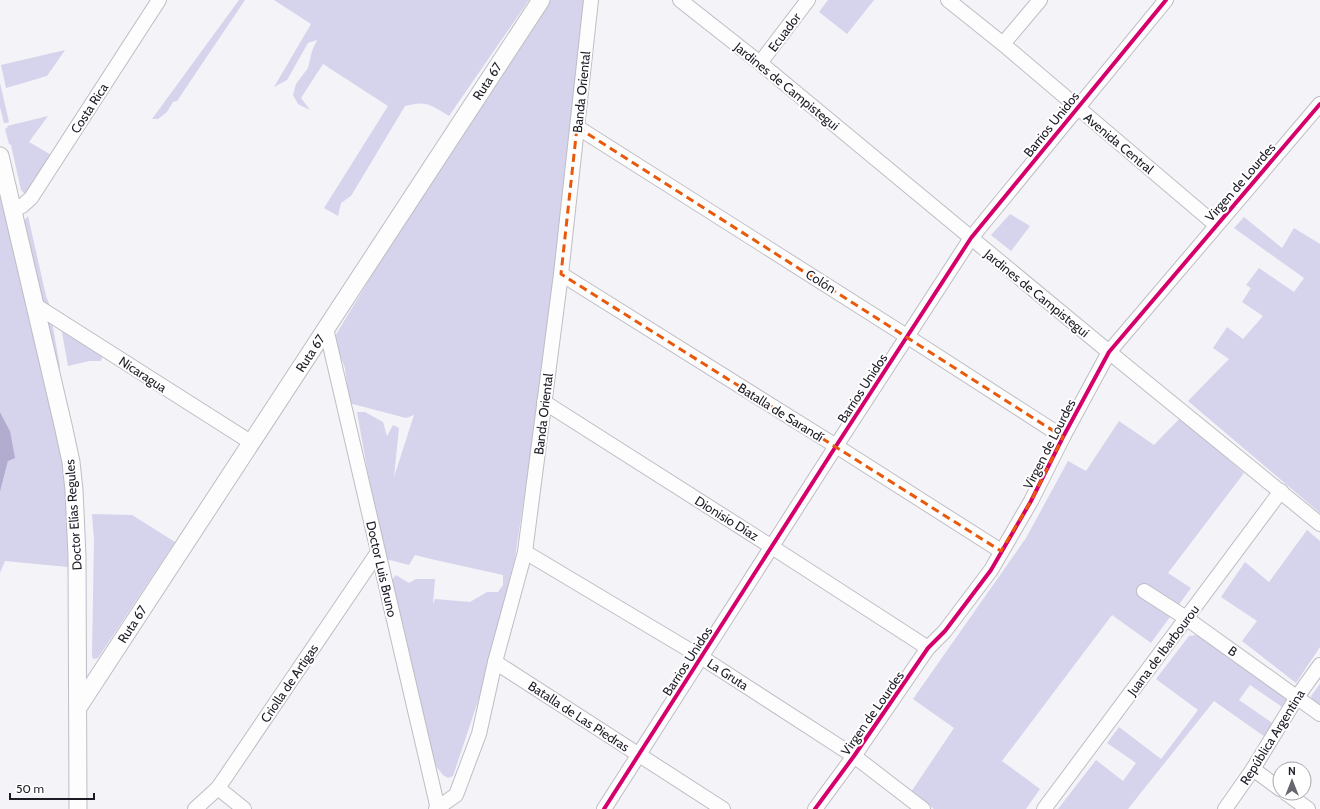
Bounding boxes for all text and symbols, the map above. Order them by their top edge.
street label: Ecuador [764,9,804,55]
street label: Jardines de Campistegui [731,38,843,133]
street label: Banda Oriental [569,50,593,134]
street label: Ruta 67 [469,59,505,103]
street label: Costa Rica [67,79,112,136]
street label: Barrios Unidos [1020,88,1083,160]
street label: Avenida Central [1081,109,1157,177]
street label: Virgen de Lourdes [1202,139,1279,225]
street label: Jardines de Campistegui [981,245,1093,340]
street label: Colón [803,266,839,296]
street label: Ruta 67 [292,331,328,375]
street label: Barrios Unidos [834,350,891,426]
street label: Nicaragua [116,353,171,396]
street label: Banda Oriental [530,372,556,456]
street label: Batalla de Sarandí [735,379,827,445]
street label: Virgen de Lourdes [1019,396,1079,492]
street label: Doctor Elías Regules [61,458,85,571]
street label: Dionisio Díaz [692,492,762,544]
street label: Doctor Luis Bruno [363,519,401,619]
street label: Juana de Ibarbourou [1123,601,1202,699]
street label: Ruta 67 [114,602,150,646]
street label: Barrios Unidos [659,623,716,699]
street label: Criolla de Artigas [257,640,322,725]
street label: B [1225,642,1241,660]
street label: La Gruta [704,655,752,694]
street label: Virgen de Lourdes [837,667,907,758]
street label: Batalla de Las Piedras [525,677,633,755]
street label: República Argentina [1236,686,1308,788]
north arrow [1272,761,1312,801]
text: N [1288,764,1296,778]
scale bar [10,775,94,801]
text: 50 m [16,781,44,796]

